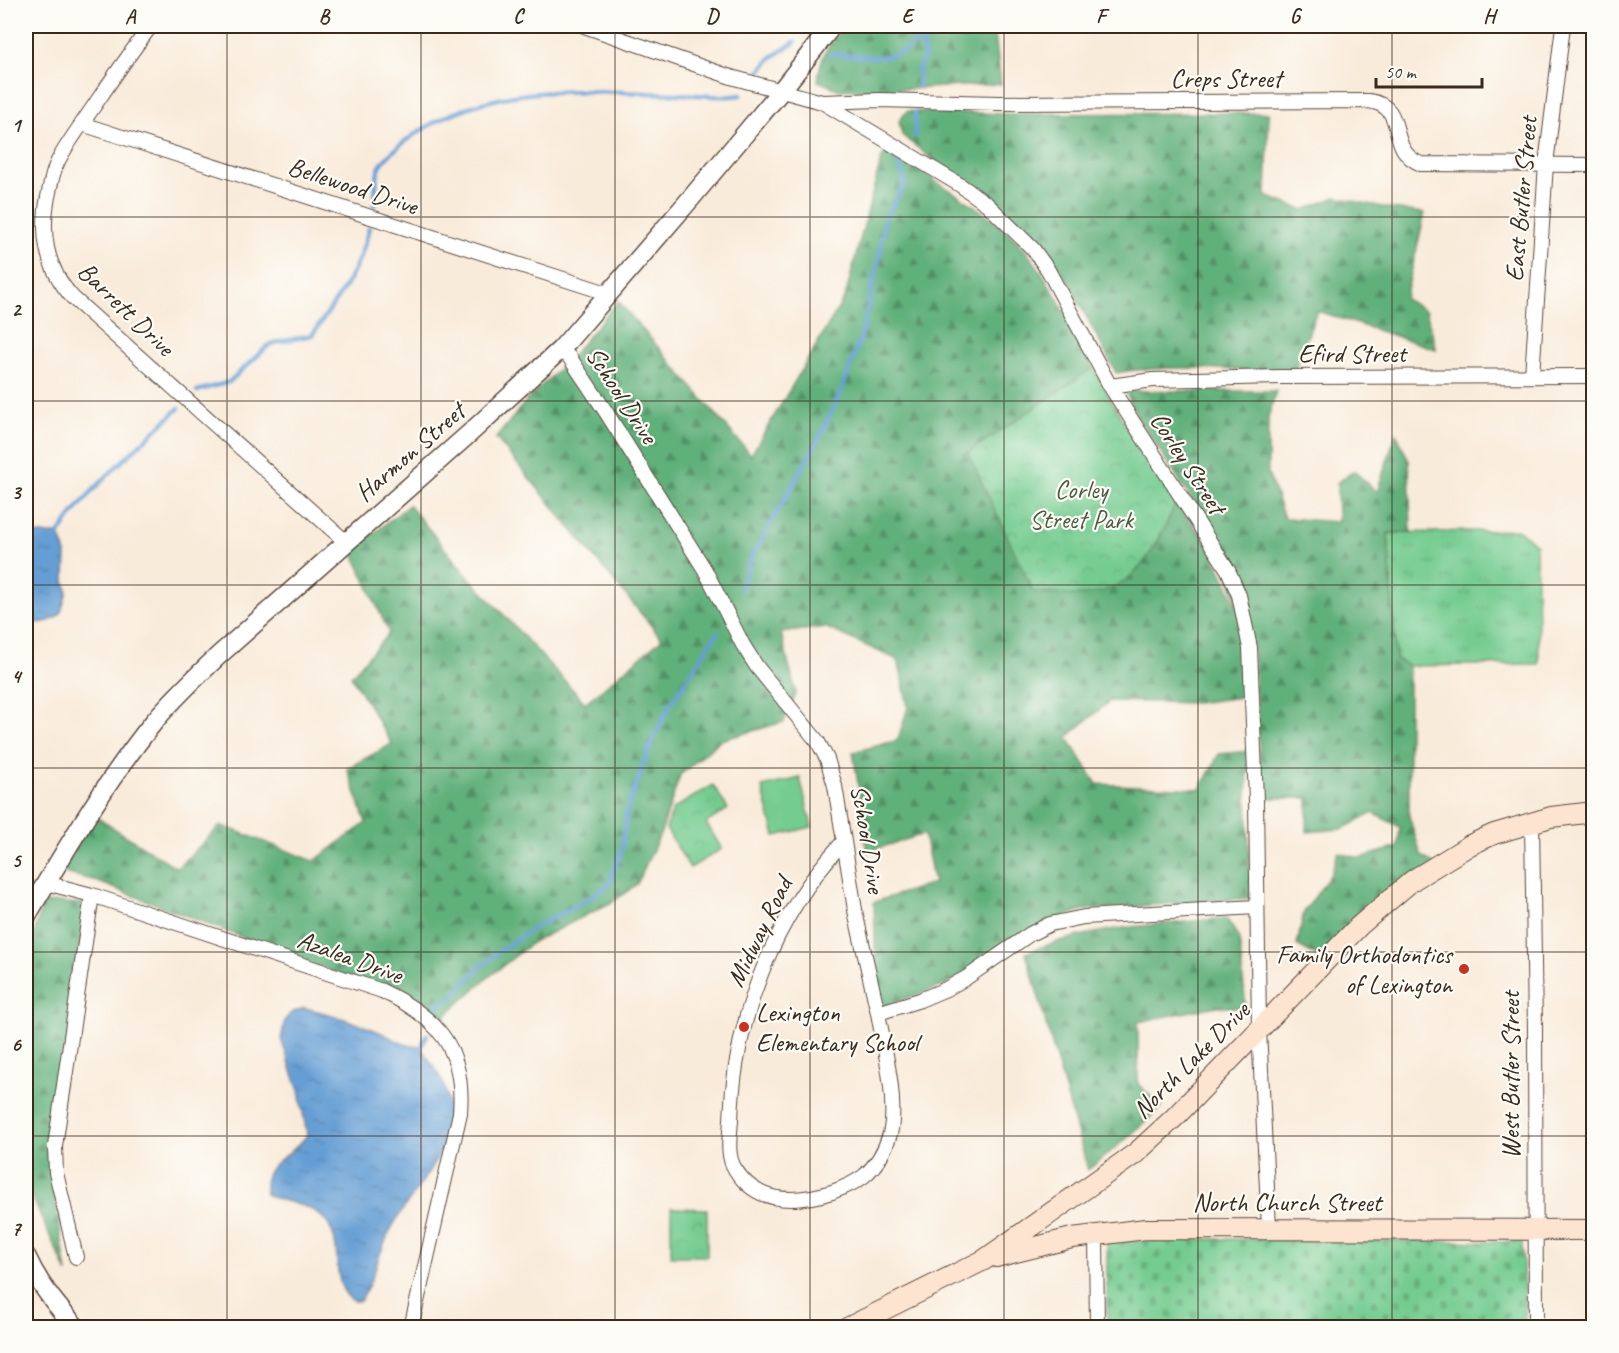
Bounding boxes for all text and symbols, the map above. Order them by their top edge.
text: A [125,4,137,29]
text: B [319,4,331,29]
text: C [513,4,525,29]
text: D [706,4,720,29]
text: E [902,4,916,29]
text: F [1096,4,1110,29]
text: G [1290,4,1303,29]
text: H [1483,4,1498,29]
scale bar [1376,51,1482,89]
text: 50 m [1385,61,1418,83]
street label: Creps Street [1170,62,1285,95]
text: 1 [12,113,23,138]
street label: East Butler Street [1497,113,1545,283]
street label: Bellewood Drive [284,150,423,223]
street label: Barrett Drive [71,255,183,365]
text: 2 [12,297,23,322]
street label: Efird Street [1298,337,1408,370]
street label: School Drive [579,340,667,452]
street label: Harmon Street [348,393,474,509]
street label: Corley Street [1143,406,1235,523]
park label: Corley Street Park [1029,473,1134,536]
text: 3 [12,480,23,505]
text: 4 [12,664,24,689]
street label: School Drive [843,783,893,898]
text: 5 [12,848,23,873]
street label: Midway Road [718,869,801,992]
street label: Azalea Drive [293,923,409,992]
place label: Family Orthodontics of Lexington [1276,938,1454,1001]
marker: Family Orthodontics of Lexington [1457,962,1471,976]
street label: West Butler Street [1494,989,1527,1159]
street label: North Lake Drive [1125,993,1258,1126]
place label: Lexington Elementary School [756,996,923,1059]
marker: Lexington Elementary School [737,1020,751,1034]
text: 6 [11,1032,22,1057]
street label: North Church Street [1193,1186,1384,1219]
text: 7 [12,1216,23,1241]

